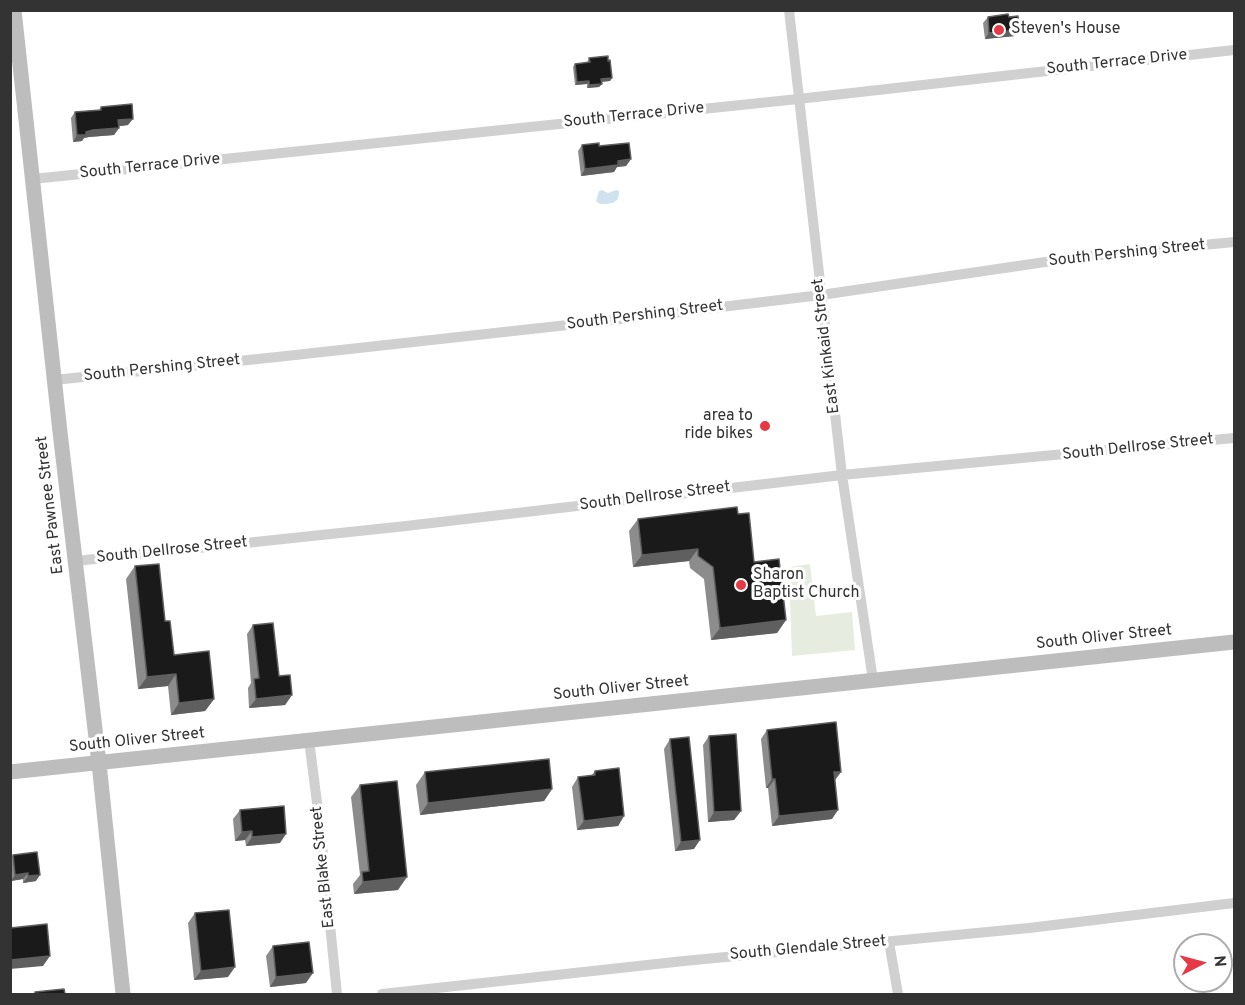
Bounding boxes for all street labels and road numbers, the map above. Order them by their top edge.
street label: South Terrace Drive [1046,46,1188,80]
street label: South Terrace Drive [563,99,705,133]
street label: South Terrace Drive [79,150,221,184]
street label: South Pershing Street [1048,236,1206,272]
street label: East Kinkaid Street [809,277,845,415]
street label: South Pershing Street [566,297,724,335]
street label: South Pershing Street [83,351,241,387]
street label: South Dellrose Street [1062,431,1214,465]
street label: East Pawnee Street [33,435,69,575]
street label: South Dellrose Street [578,478,732,516]
street label: South Dellrose Street [96,534,248,568]
street label: South Oliver Street [1035,621,1173,655]
street label: South Oliver Street [552,672,690,706]
street label: South Oliver Street [68,724,206,758]
street label: East Blake Street [308,805,340,929]
street label: South Glendale Street [729,933,887,965]

